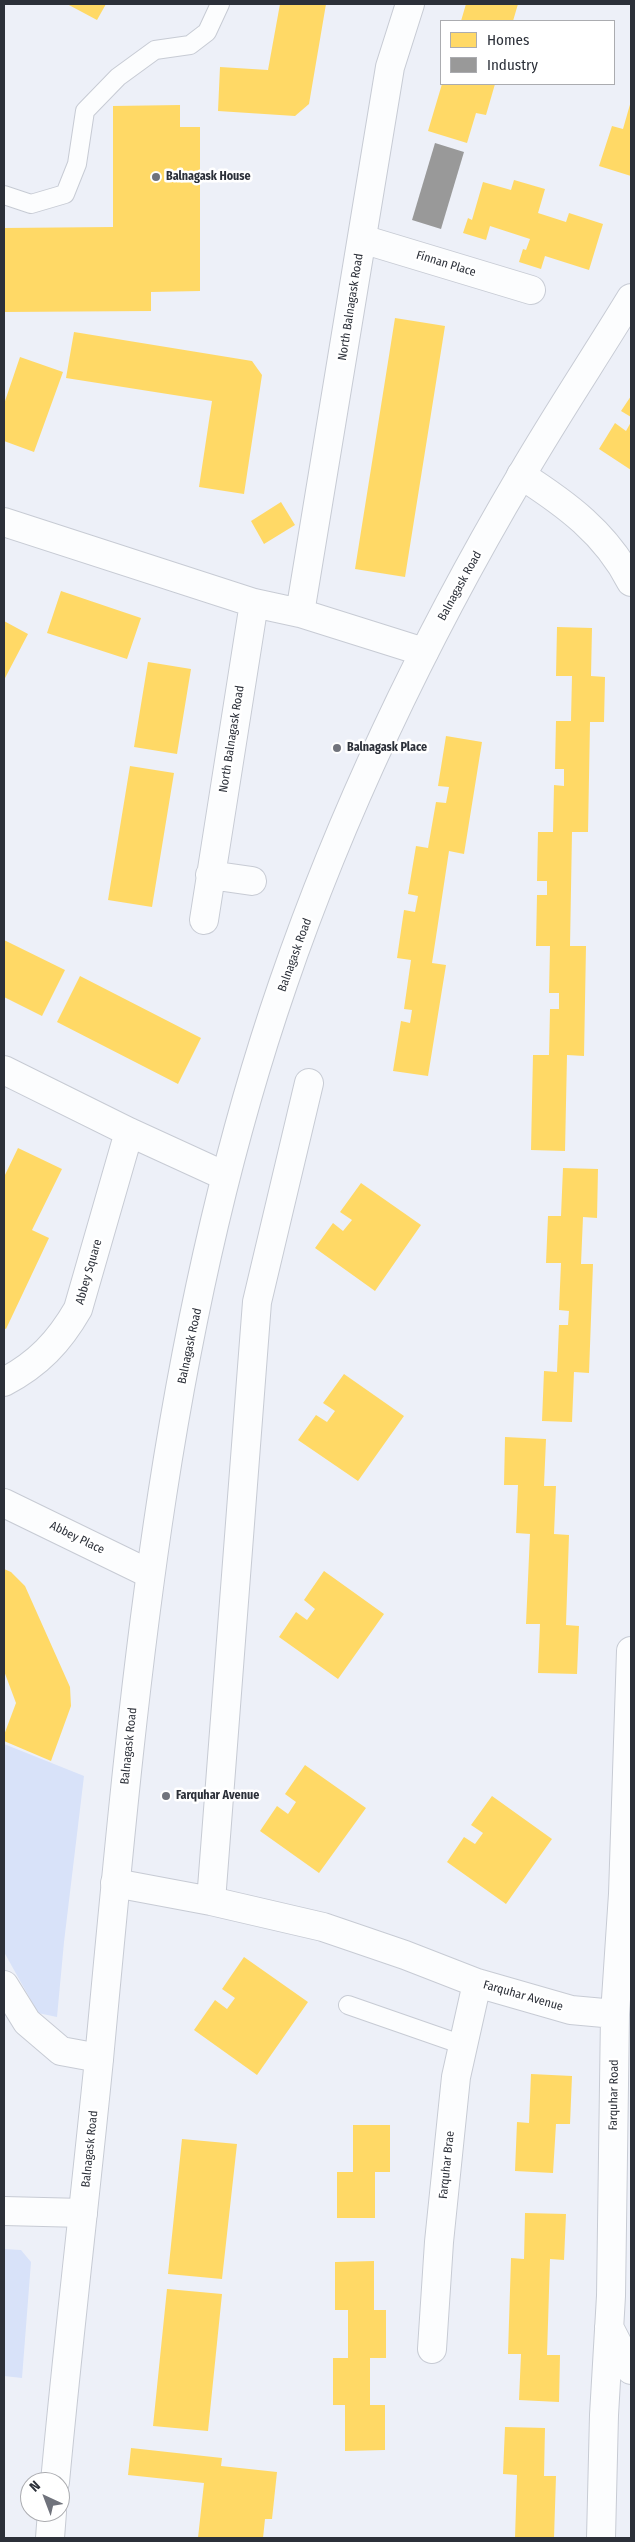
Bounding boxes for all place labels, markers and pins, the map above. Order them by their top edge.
place label: Balnagask House [166,170,251,184]
marker: Balnagask House [150,171,162,183]
place label: Balnagask Place [347,741,427,755]
marker: Balnagask Place [331,742,343,754]
place label: Farquhar Avenue [176,1789,259,1803]
marker: Farquhar Avenue [160,1790,172,1802]

